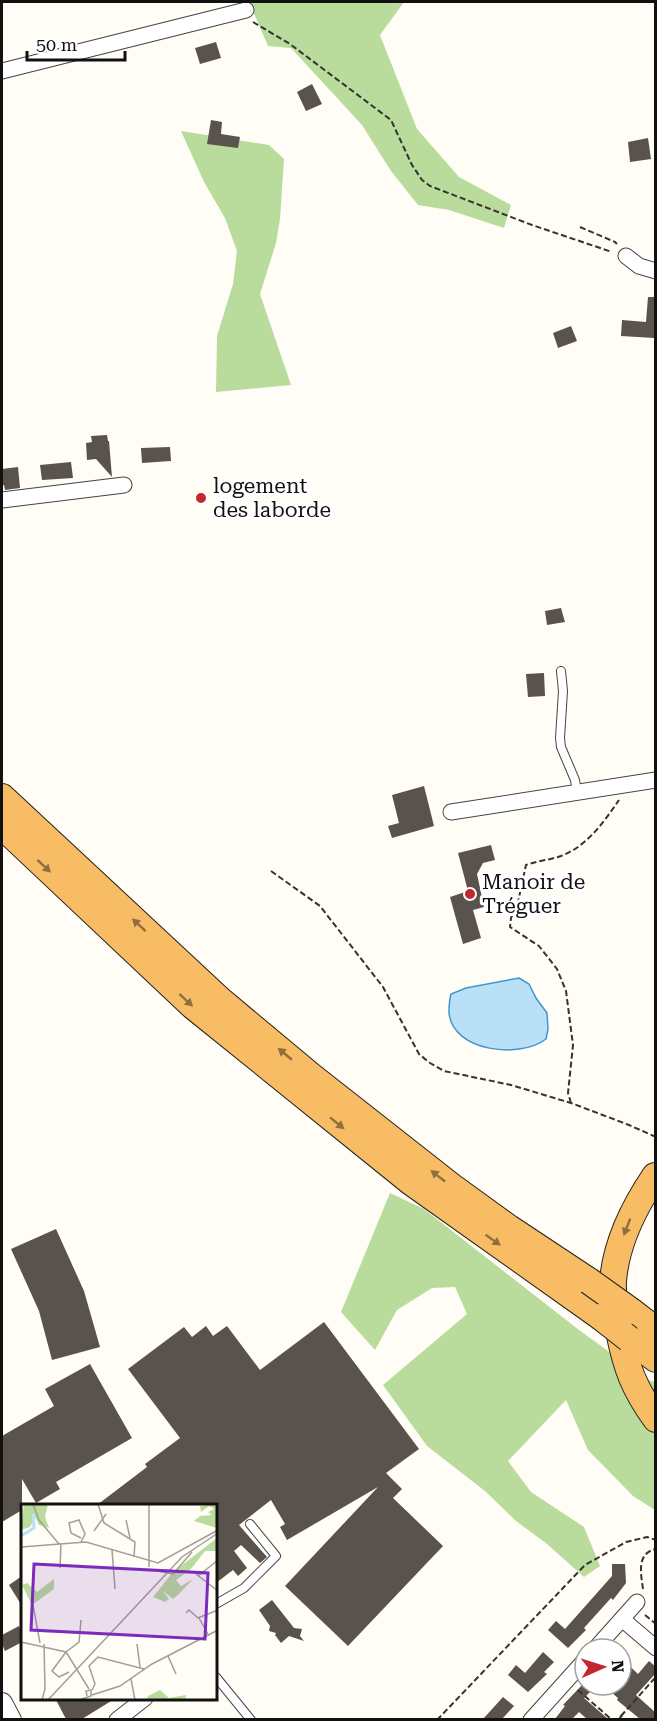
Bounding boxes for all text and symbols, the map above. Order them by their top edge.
scale bar [27,24,124,62]
text: 50 m [36,34,77,55]
place label: logement des laborde [213,474,331,522]
marker: logement des laborde [194,491,208,505]
one-way arrow [36,859,51,872]
place label: Manoir de Tréguer [482,870,585,918]
marker: Manoir de Tréguer [463,887,477,901]
one-way arrow [132,918,147,932]
one-way arrow [179,992,193,1006]
one-way arrow [277,1048,293,1061]
one-way arrow [329,1116,344,1129]
one-way arrow [430,1170,445,1182]
one-way arrow [622,1218,631,1236]
one-way arrow [485,1234,501,1245]
inset map [21,1504,218,1700]
north arrow [573,1637,633,1697]
text: N [608,1660,627,1673]

